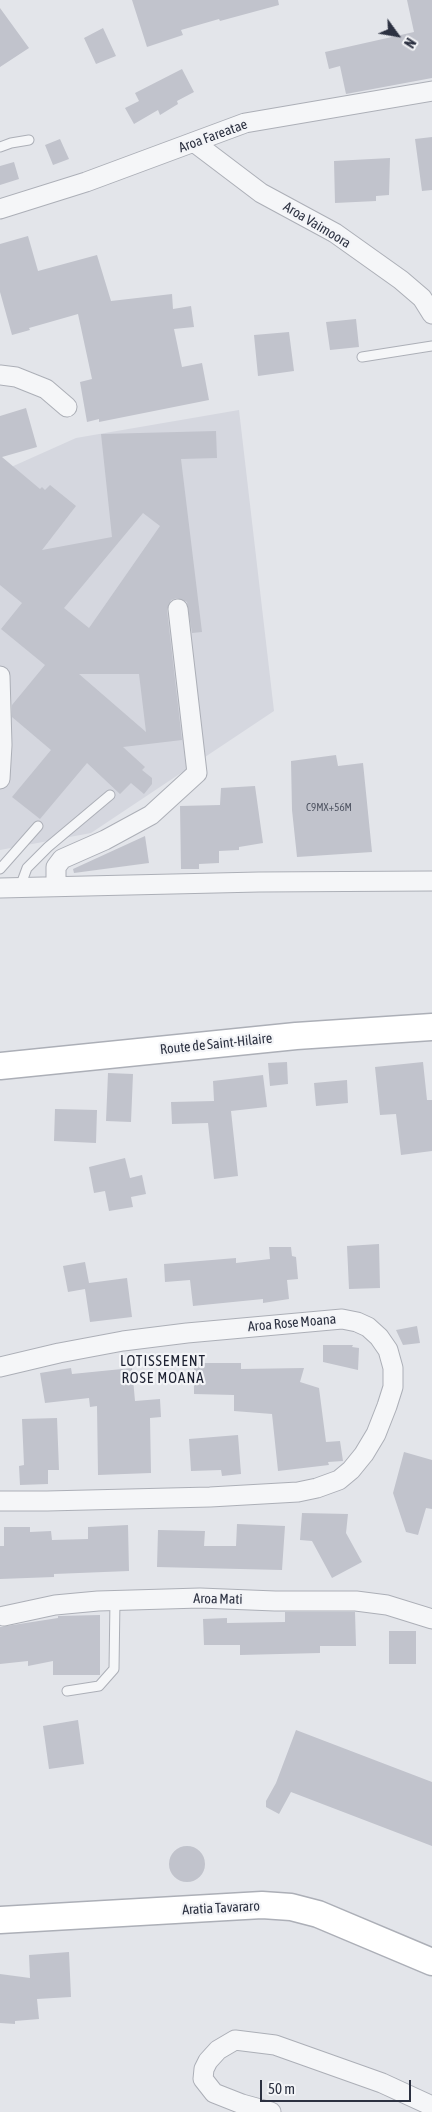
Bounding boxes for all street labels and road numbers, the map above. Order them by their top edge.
street label: Aroa Fareatae [176,116,250,156]
street label: Aroa Vaimoora [280,198,354,252]
street label: Route de Saint-Hilaire [159,1030,273,1058]
street label: Aroa Rose Moana [247,1311,337,1335]
street label: Aroa Mati [193,1590,243,1608]
street label: Aratia Tavararo [182,1898,260,1918]

